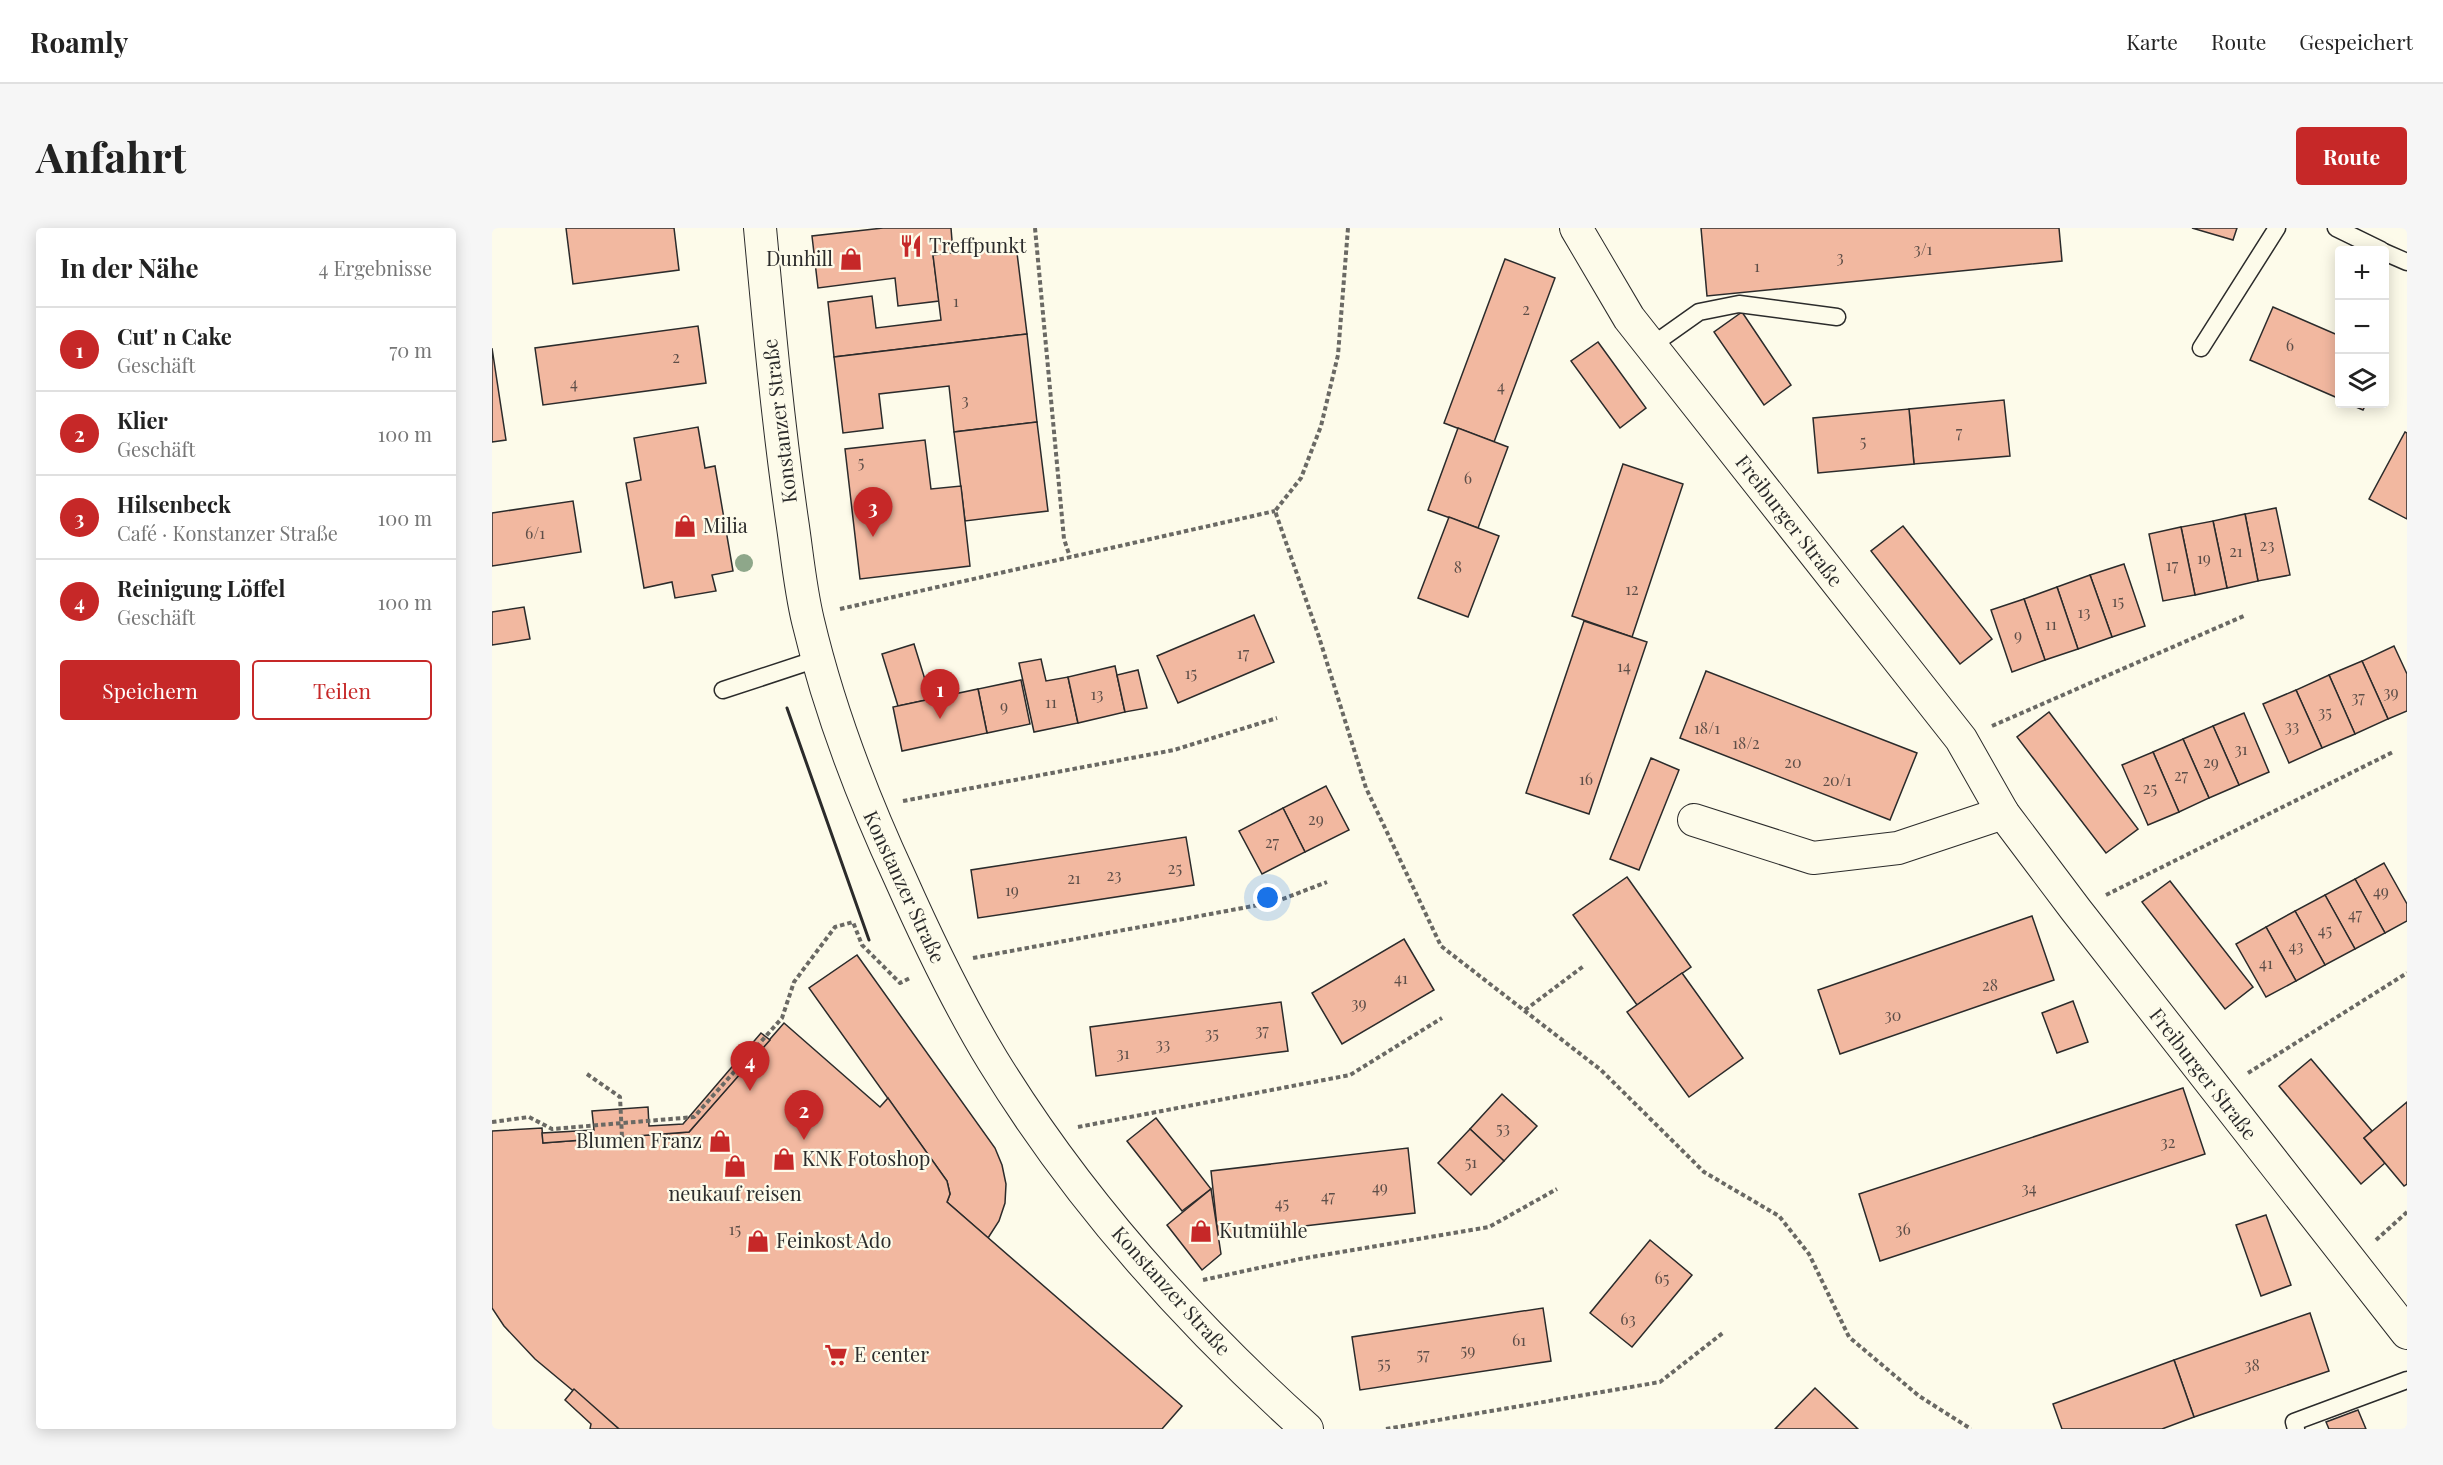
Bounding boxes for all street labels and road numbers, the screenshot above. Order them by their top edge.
street label: Konstanzer Straße [755,337,802,505]
street label: Freiburger Straße [1730,449,1850,591]
street label: Konstanzer Straße [858,806,953,967]
street label: Freiburger Straße [2144,1002,2264,1144]
street label: Konstanzer Straße [1107,1219,1238,1361]

